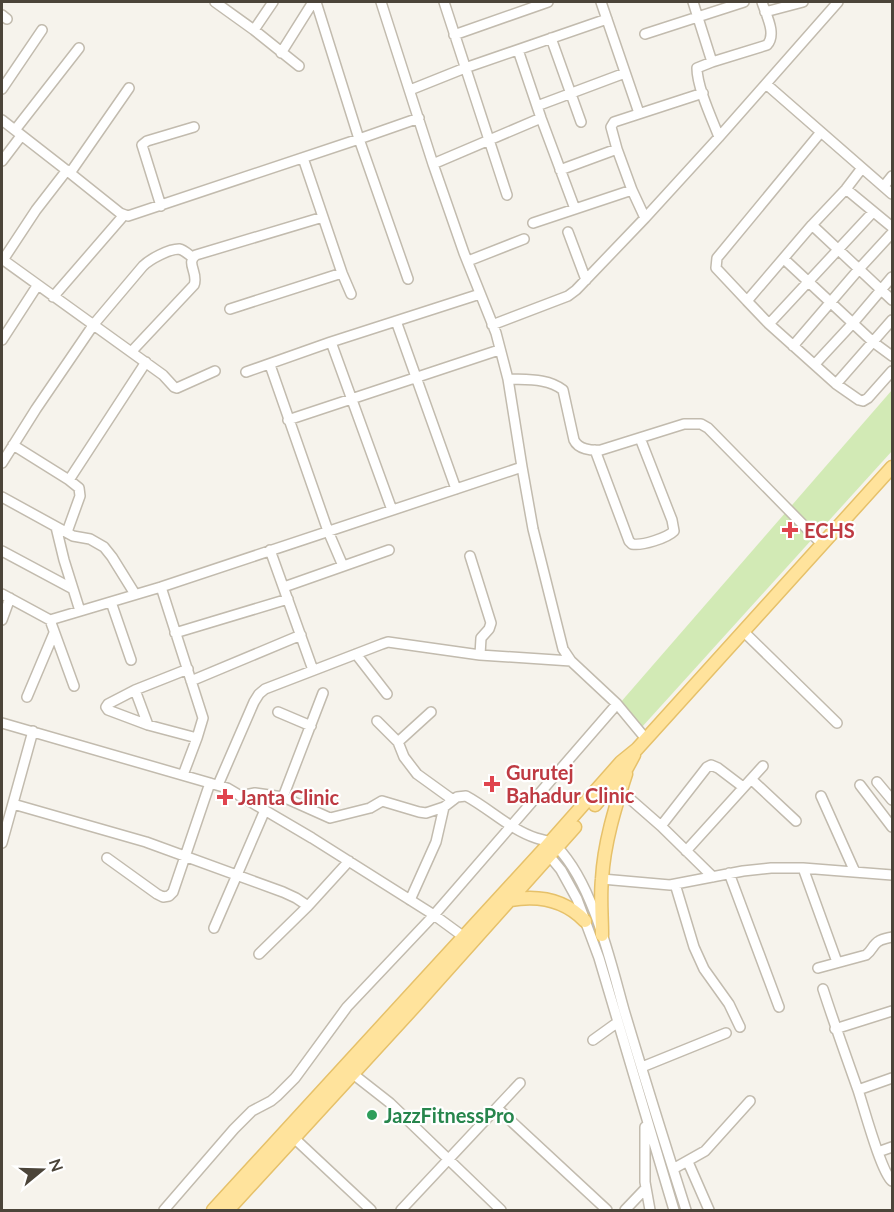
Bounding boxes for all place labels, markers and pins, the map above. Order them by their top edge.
place label: ECHS [804,518,855,542]
marker: ECHS [781,521,799,539]
place label: Gurutej Bahadur Clinic [506,760,635,807]
marker: Gurutej Bahadur Clinic [483,775,501,793]
place label: Janta Clinic [238,785,340,809]
marker: Janta Clinic [216,788,234,806]
place label: JazzFitnessPro [384,1103,515,1127]
marker: JazzFitnessPro [365,1108,379,1122]

